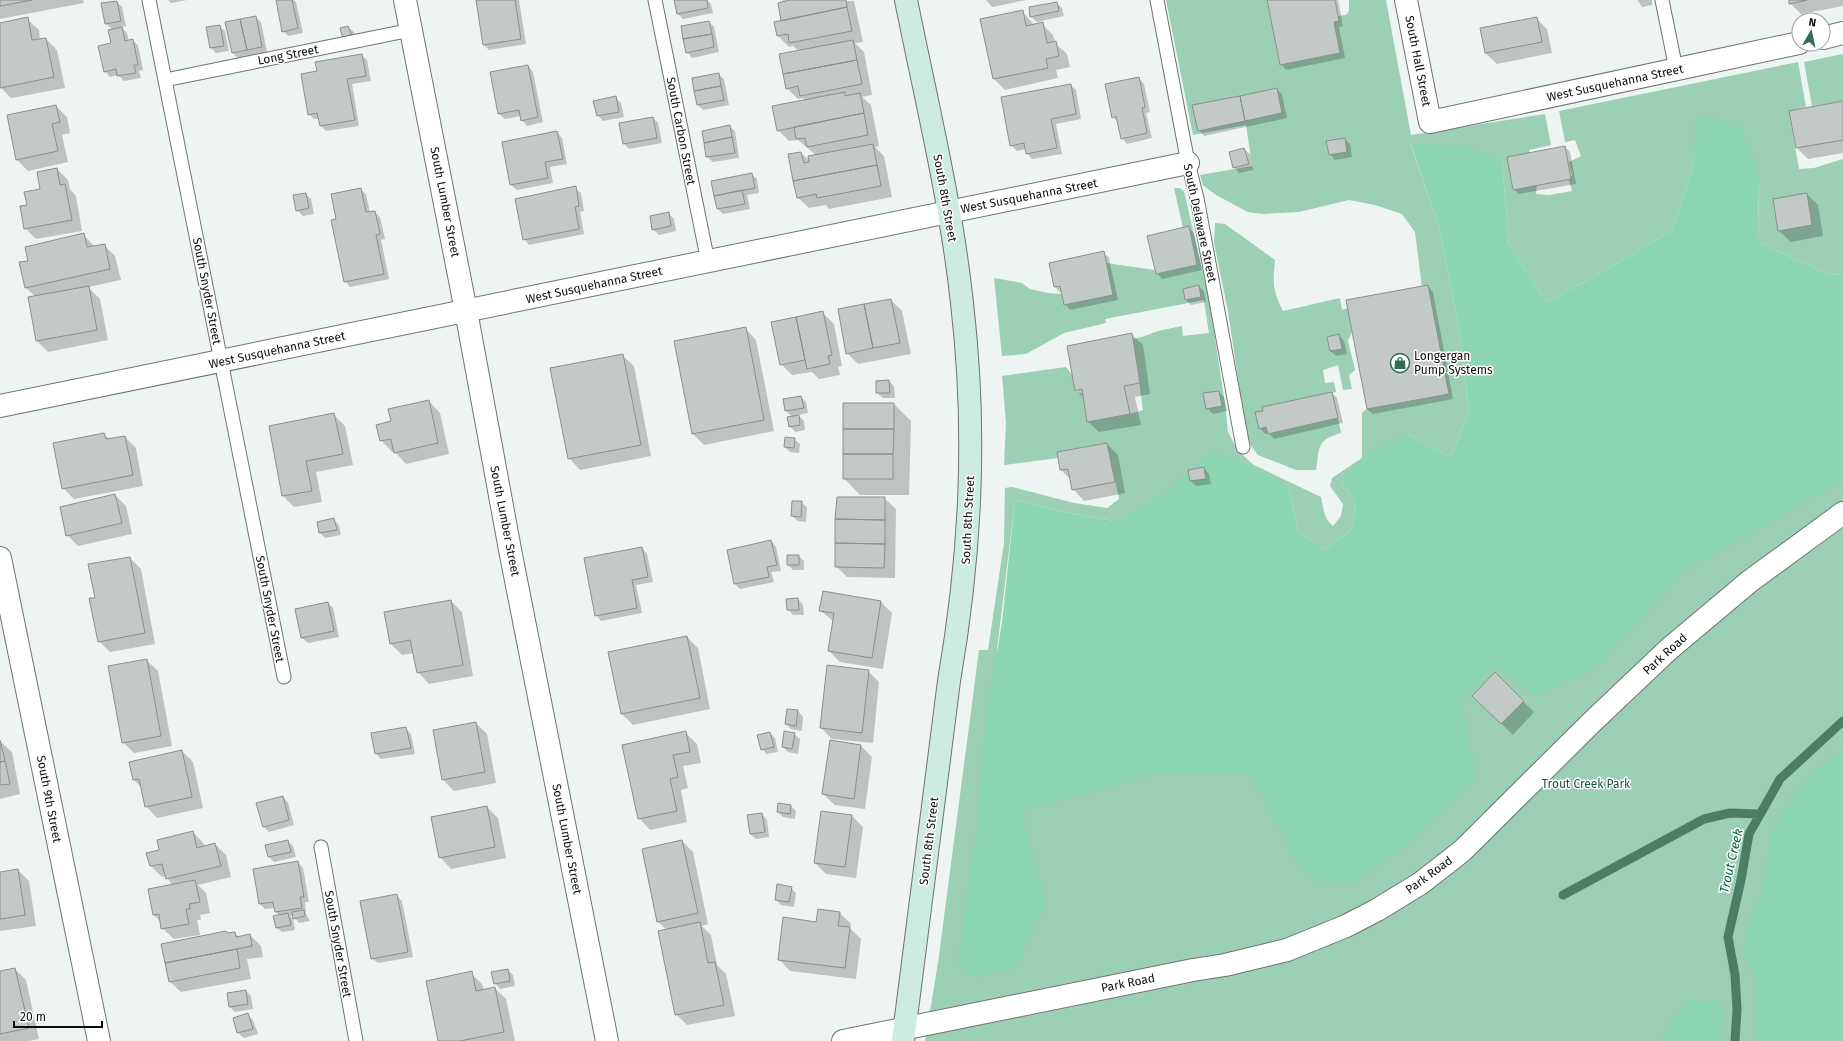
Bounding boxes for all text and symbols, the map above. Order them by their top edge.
north arrow [1791,12,1831,52]
street label: South Hall Street [1402,14,1434,108]
text: N [1808,16,1817,30]
street label: Long Street [256,42,320,68]
street label: West Susquehanna Street [1545,62,1685,104]
street label: South Carbon Street [664,76,698,187]
street label: South Lumber Street [427,146,463,259]
street label: South 8th Street [930,153,960,244]
street label: South Delaware Street [1181,162,1220,284]
street label: West Susquehanna Street [959,176,1099,216]
street label: South Snyder Street [190,236,224,346]
street label: West Susquehanna Street [524,264,664,306]
street label: West Susquehanna Street [207,329,347,371]
place label: Longergan Pump Systems [1414,349,1493,377]
shop icon: Longergan Pump Systems [1389,352,1411,374]
street label: South Lumber Street [487,465,523,578]
street label: South 8th Street [959,475,977,565]
street label: South Snyder Street [253,554,287,664]
street label: Park Road [1640,631,1690,677]
street label: South 9th Street [34,754,64,844]
park label: Trout Creek Park [1542,777,1631,791]
street label: South Lumber Street [549,783,585,896]
street label: South 8th Street [917,795,941,886]
water label: Trout Creek [1716,827,1746,895]
street label: Park Road [1403,853,1455,897]
street label: South Snyder Street [322,889,354,999]
street label: Park Road [1100,971,1156,995]
scale bar [14,1003,102,1029]
text: 20 m [20,1010,46,1024]

